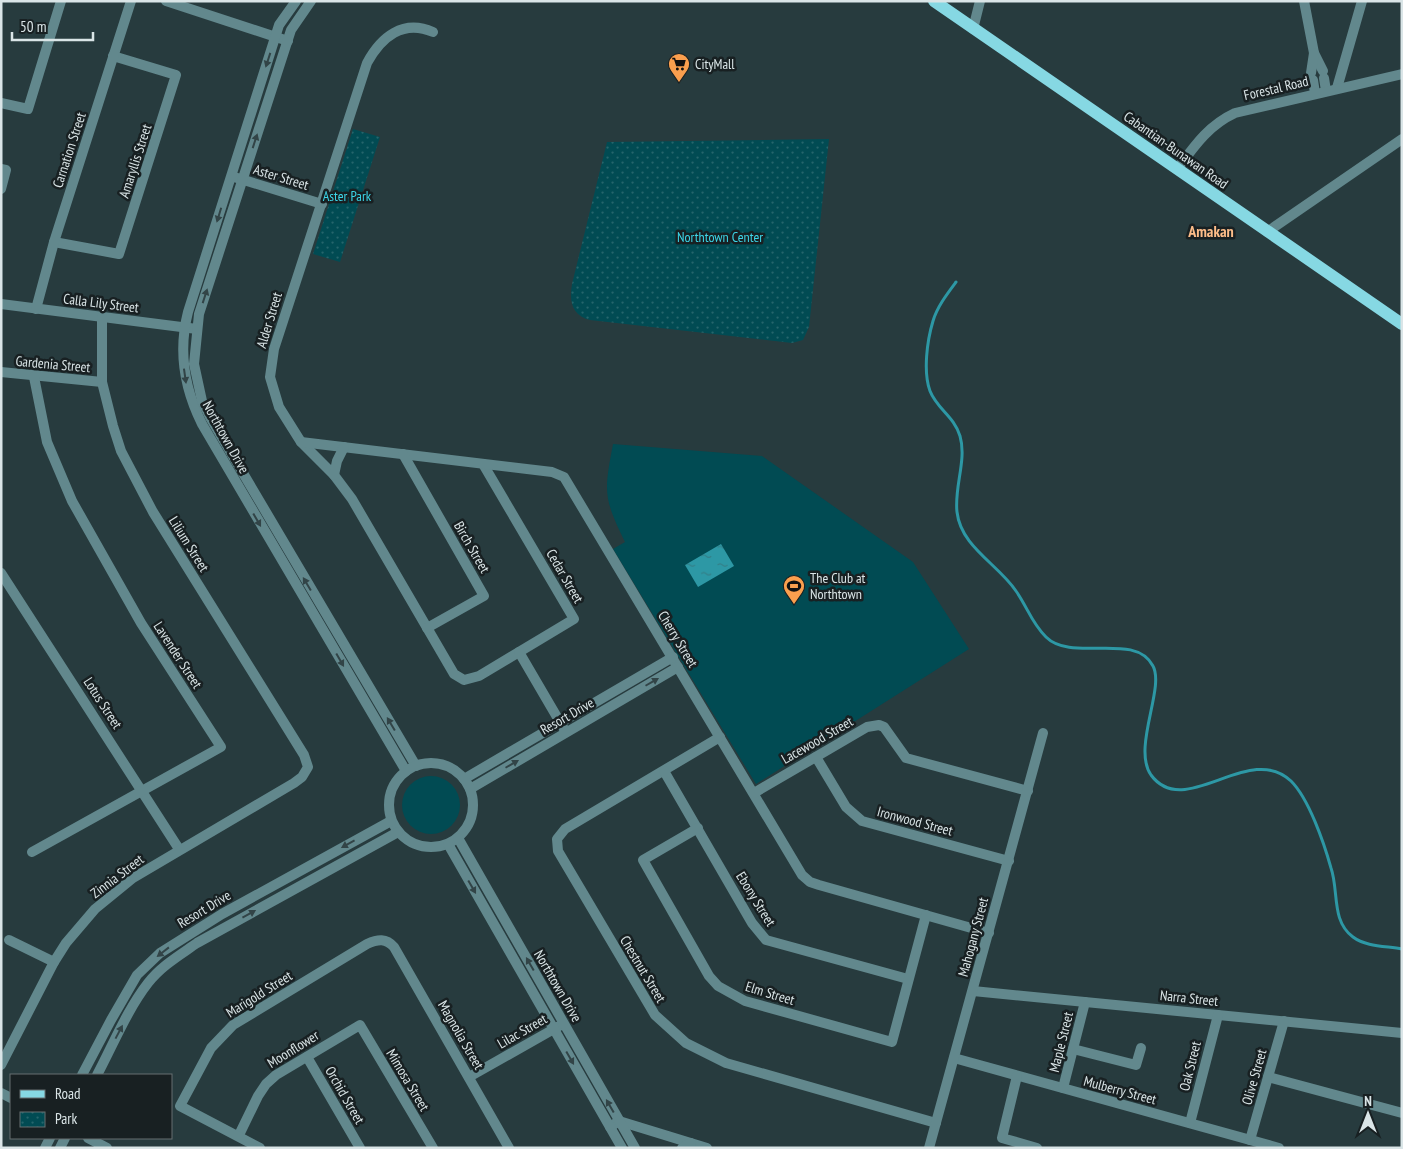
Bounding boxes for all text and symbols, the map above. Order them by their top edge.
scale bar [12,10,94,42]
text: 50 m [20,17,46,36]
supermarket icon: CityMall [667,52,691,83]
one-way arrow [264,53,271,68]
place label: CityMall [695,55,735,73]
street label: Forestal Road [1242,72,1310,104]
street label: Cabantian-Bunawan Road [1120,107,1232,193]
street label: Carnation Street [48,110,90,190]
street label: Amaryllis Street [115,122,155,200]
one-way arrow [252,134,260,149]
street label: Aster Street [251,160,311,194]
park label: Aster Park [323,187,372,205]
one-way arrow [214,208,222,223]
district label: Amakan [1187,221,1234,241]
park label: Northtown Center [677,228,763,246]
one-way arrow [201,288,209,303]
street label: Calla Lily Street [62,289,140,317]
street label: Alder Street [252,290,286,350]
street label: Gardenia Street [15,352,91,376]
one-way arrow [181,368,189,384]
street label: Northtown Drive [199,398,253,477]
street label: Lilium Street [165,513,213,575]
one-way arrow [253,514,262,527]
street label: Birch Street [450,518,494,576]
street label: Cedar Street [542,546,588,606]
place label: The Club at Northtown [810,569,866,603]
sports icon: The Club at Northtown [782,574,806,605]
one-way arrow [303,578,312,591]
street label: Cherry Street [654,607,702,671]
street label: Lavender Street [150,618,206,692]
one-way arrow [335,654,344,667]
street label: Lotus Street [80,674,126,732]
one-way arrow [646,678,659,687]
street label: Resort Drive [537,693,597,739]
street label: Lacewood Street [778,712,856,768]
one-way arrow [386,718,395,731]
one-way arrow [506,760,519,769]
street label: Ironwood Street [875,802,955,840]
one-way arrow [341,840,356,848]
street label: Zinnia Street [87,850,147,902]
street label: Ebony Street [732,868,780,930]
one-way arrow [468,880,477,893]
street label: Resort Drive [174,886,234,932]
street label: Mahogany Street [954,895,992,979]
one-way arrow [242,910,257,918]
street label: Chestnut Street [616,932,670,1006]
one-way arrow [156,947,170,957]
street label: Northtown Drive [530,947,586,1025]
one-way arrow [526,957,534,972]
street label: Marigold Street [223,966,296,1021]
street label: Elm Street [743,977,797,1009]
street label: Narra Street [1159,986,1219,1010]
street label: Magnolia Street [434,997,488,1073]
street label: Lilac Street [494,1010,550,1052]
street label: Maple Street [1045,1010,1077,1074]
one-way arrow [115,1025,123,1039]
street label: Moonflower [264,1026,322,1072]
street label: Oak Street [1175,1039,1205,1093]
street label: Mimosa Street [382,1046,434,1115]
street label: Olive Street [1237,1047,1271,1107]
one-way arrow [566,1051,575,1065]
street label: Orchid Street [321,1063,369,1127]
street label: Mulberry Street [1082,1072,1158,1108]
legend [10,1074,172,1139]
text: Road [55,1084,81,1103]
north arrow [1343,1089,1393,1139]
text: N [1364,1092,1372,1110]
one-way arrow [606,1099,615,1112]
text: Park [55,1109,77,1128]

